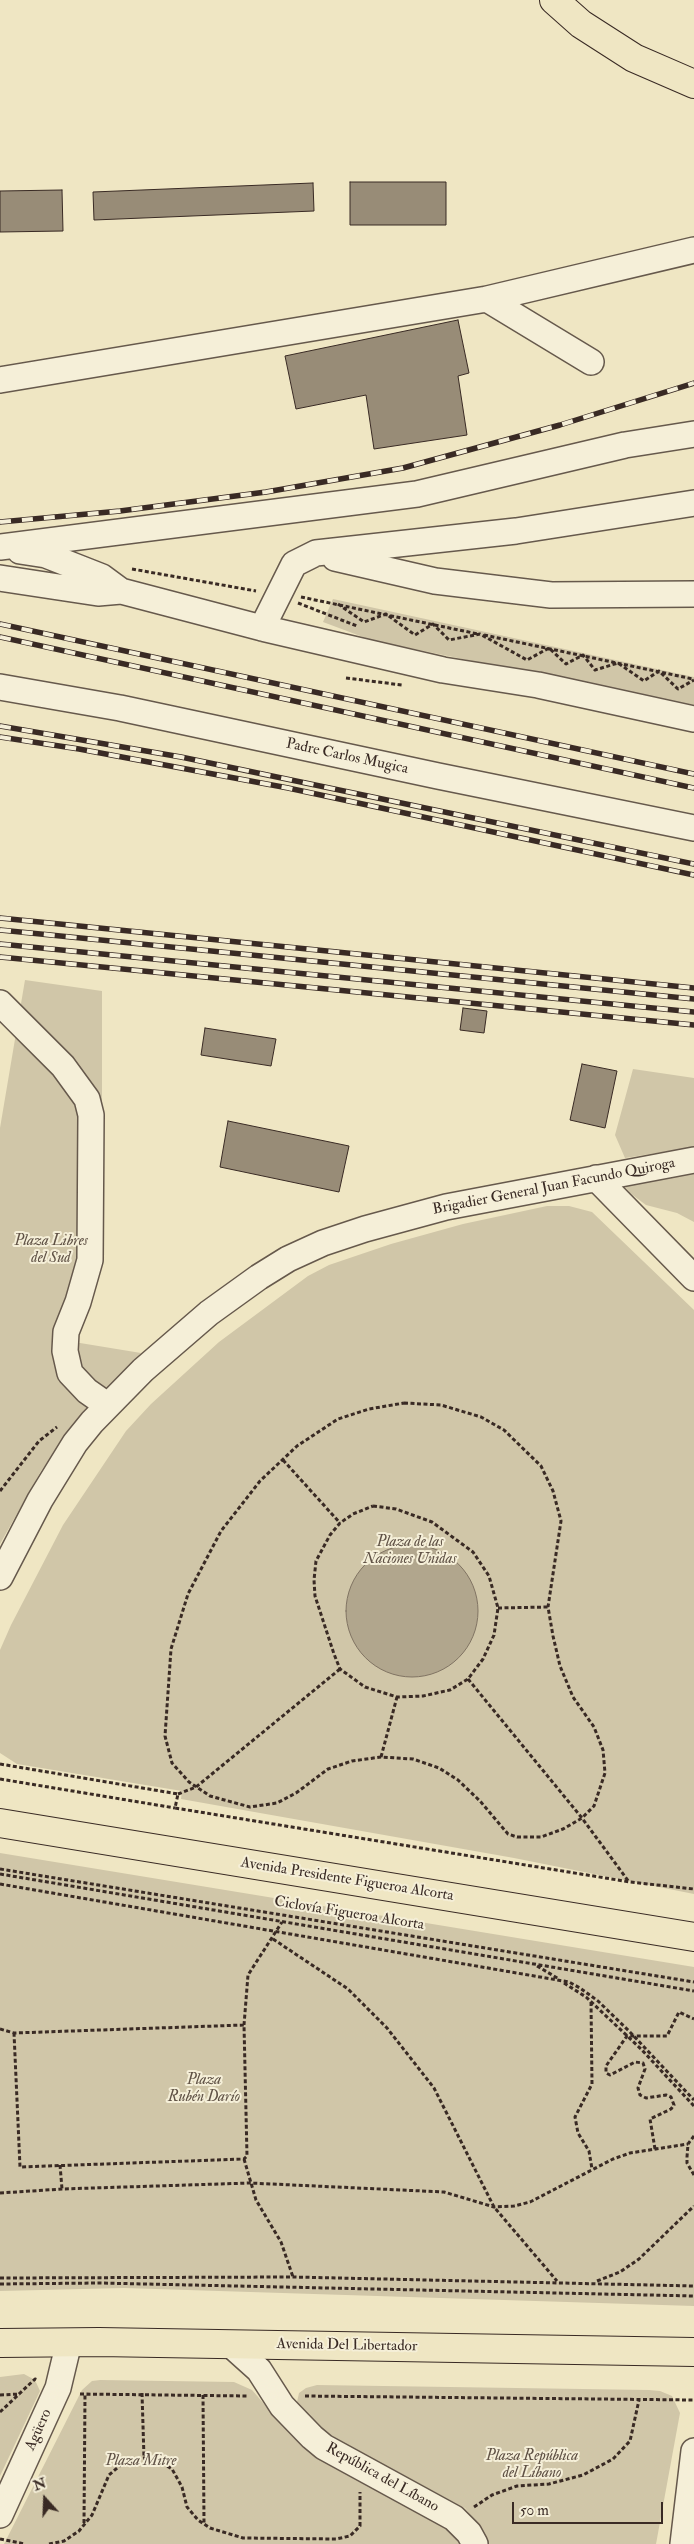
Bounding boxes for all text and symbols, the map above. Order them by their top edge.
street label: Padre Carlos Mugica [284,735,410,779]
street label: Brigadier General Juan Facundo Quiroga [431,1155,677,1219]
park label: Plaza Libres del Sud [14,1233,88,1268]
park label: Plaza de las Naciones Unidas [363,1534,457,1569]
street label: Avenida Presidente Figueroa Alcorta [239,1854,455,1906]
street label: Ciclovía Figueroa Alcorta [273,1893,425,1935]
park label: Plaza Rubén Darío [168,2072,240,2107]
street label: Avenida Del Libertador [276,2336,418,2356]
street label: Agüero [22,2406,56,2454]
street label: República del Líbano [322,2439,442,2517]
park label: Plaza República del Líbano [486,2448,578,2483]
park label: Plaza Mitre [105,2453,177,2471]
north arrow [20,2474,70,2524]
text: N [31,2474,48,2495]
scale bar [514,2492,665,2524]
text: 50 m [520,2501,549,2520]

